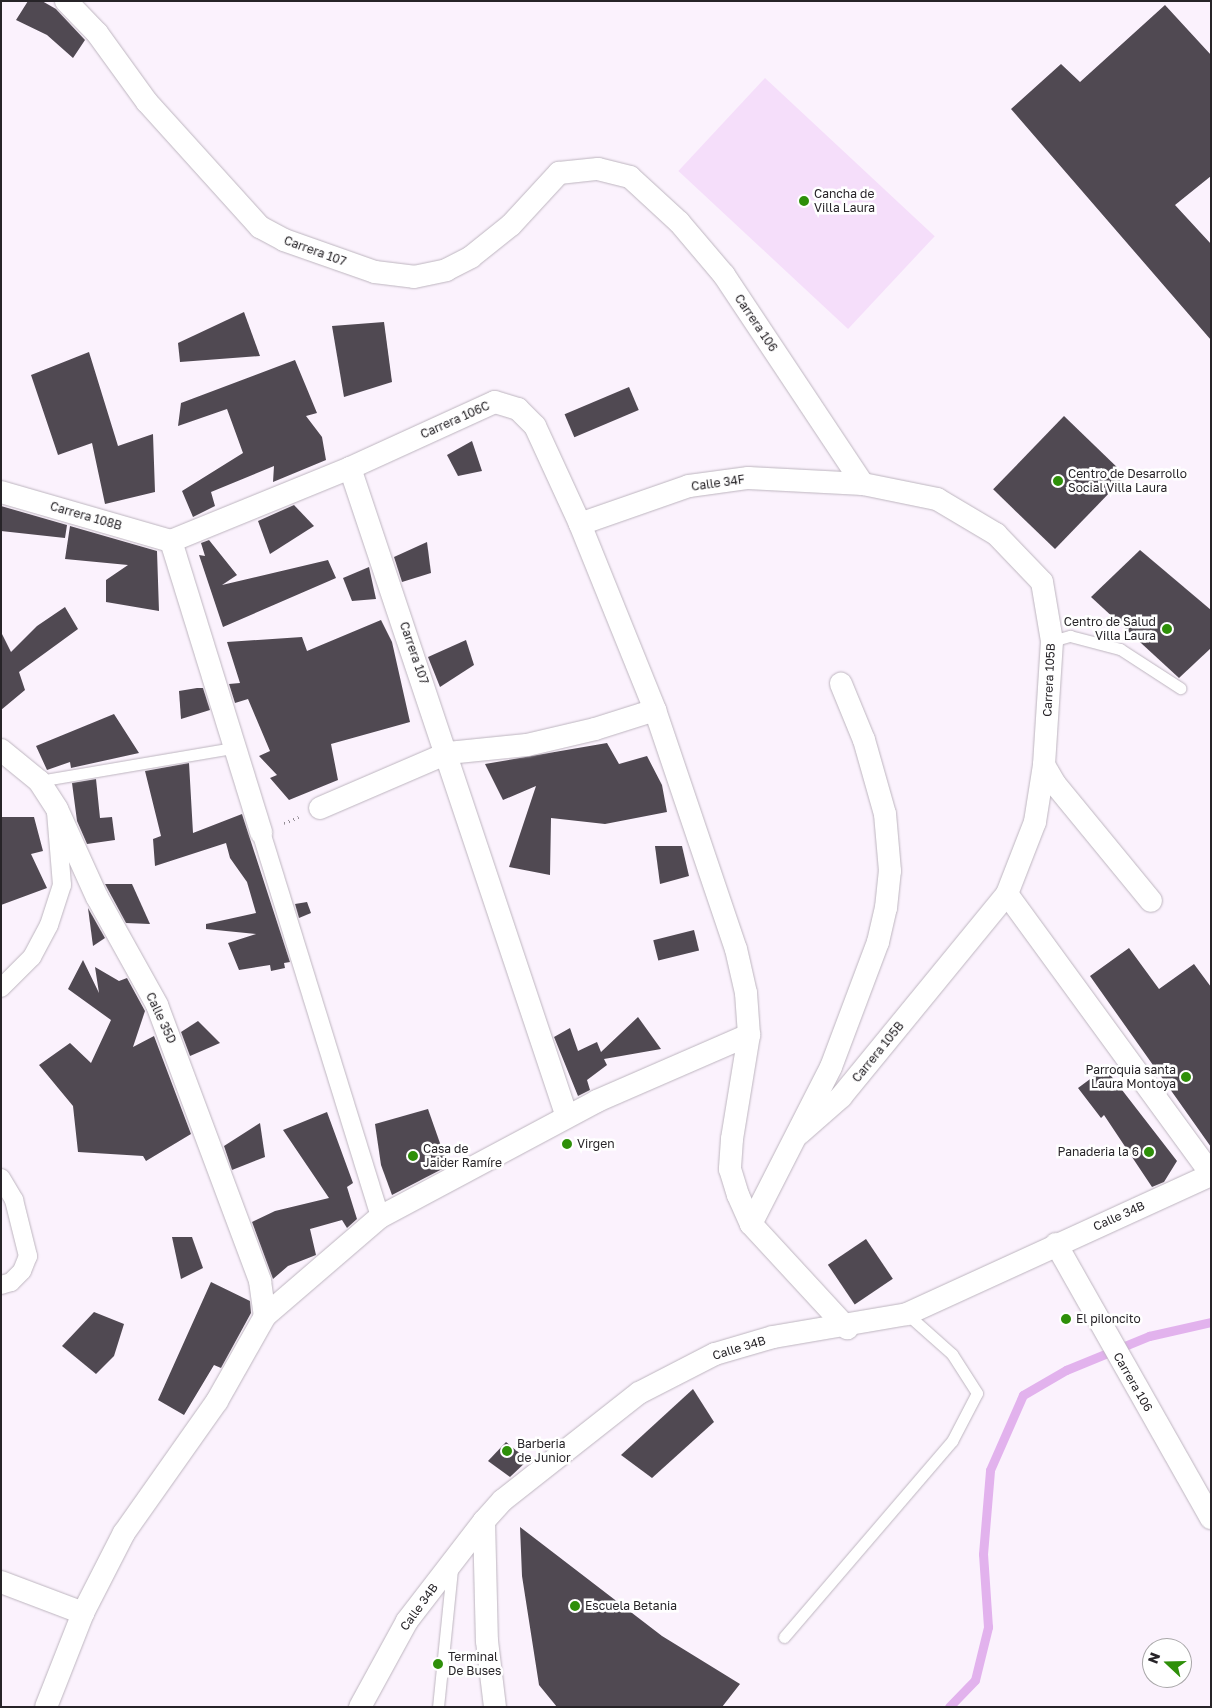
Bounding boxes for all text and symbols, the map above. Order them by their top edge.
place label: Cancha de Villa Laura [814,187,875,215]
marker: Cancha de Villa Laura [798,195,810,207]
street label: Carrera 107 [282,233,348,269]
street label: Carrera 106 [732,292,780,354]
street label: Carrera 106C [418,398,492,442]
place label: Centro de Desarrollo Social Villa Laura [1068,467,1187,495]
street label: Calle 34F [690,472,746,494]
marker: Centro de Desarrollo Social Villa Laura [1052,475,1064,487]
street label: Carrera 108B [48,499,124,533]
place label: Centro de Salud Villa Laura [1064,615,1156,643]
street label: Carrera 107 [397,620,431,686]
marker: Centro de Salud Villa Laura [1160,622,1174,636]
street label: Carrera 105B [1040,643,1058,717]
street label: Calle 35D [143,990,179,1046]
street label: Carrera 105B [849,1019,907,1085]
place label: Parroquia santa Laura Montoya [1085,1063,1176,1091]
marker: Parroquia santa Laura Montoya [1180,1071,1192,1083]
place label: Virgen [577,1137,615,1151]
marker: Virgen [561,1138,573,1150]
place label: Casa de Jaider Ramíre [423,1142,502,1170]
place label: Panaderia la 6 [1057,1145,1139,1159]
marker: Panaderia la 6 [1143,1146,1155,1158]
marker: Casa de Jaider Ramíre [407,1150,419,1162]
street label: Calle 34B [1091,1198,1147,1234]
place label: El piloncito [1076,1312,1141,1326]
marker: El piloncito [1060,1313,1072,1325]
street label: Calle 34B [711,1333,767,1363]
street label: Carrera 106 [1110,1350,1156,1414]
place label: Barberia de Junior [517,1437,571,1465]
marker: Barberia de Junior [501,1445,513,1457]
street label: Calle 34B [397,1581,441,1633]
place label: Escuela Betania [585,1599,677,1613]
marker: Escuela Betania [569,1600,581,1612]
north arrow [1142,1638,1192,1688]
place label: Terminal De Buses [448,1650,501,1678]
text: N [1144,1650,1163,1666]
marker: Terminal De Buses [432,1658,444,1670]

